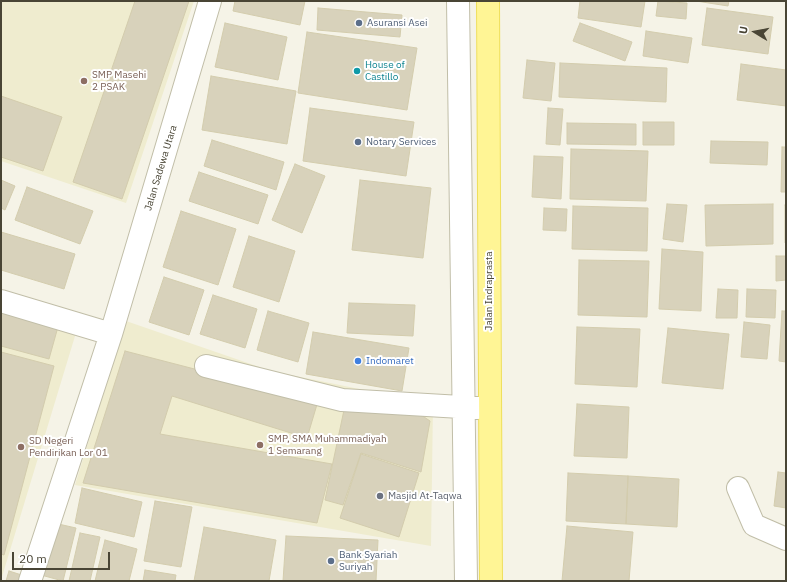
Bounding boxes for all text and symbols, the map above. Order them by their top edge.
north arrow [735,12,775,52]
place label: Asuransi Asei [367,17,428,29]
marker: Asuransi Asei [354,18,364,28]
text: U [736,25,751,35]
place label: House of Castillo [365,59,405,82]
marker: House of Castillo [352,66,362,76]
place label: SMP Masehi 2 PSAK [92,69,146,92]
marker: SMP Masehi 2 PSAK [79,76,89,86]
street label: Jalan Sadewa Utara [142,124,180,212]
place label: Notary Services [366,136,436,148]
marker: Notary Services [353,137,363,147]
street label: Jalan Indraprasta [483,251,495,331]
place label: Indomaret [366,355,414,367]
marker: Indomaret [353,356,363,366]
place label: SMP, SMA Muhammadiyah 1 Semarang [268,433,387,456]
place label: SD Negeri Pendirikan Lor 01 [29,435,108,458]
marker: SMP, SMA Muhammadiyah 1 Semarang [255,440,265,450]
marker: SD Negeri Pendirikan Lor 01 [16,442,26,452]
place label: Masjid At-Taqwa [388,490,462,502]
marker: Masjid At-Taqwa [375,491,385,501]
scale bar [14,544,112,570]
place label: Bank Syariah Suriyah [339,549,397,572]
text: 20 m [19,551,47,566]
marker: Bank Syariah Suriyah [326,556,336,566]

